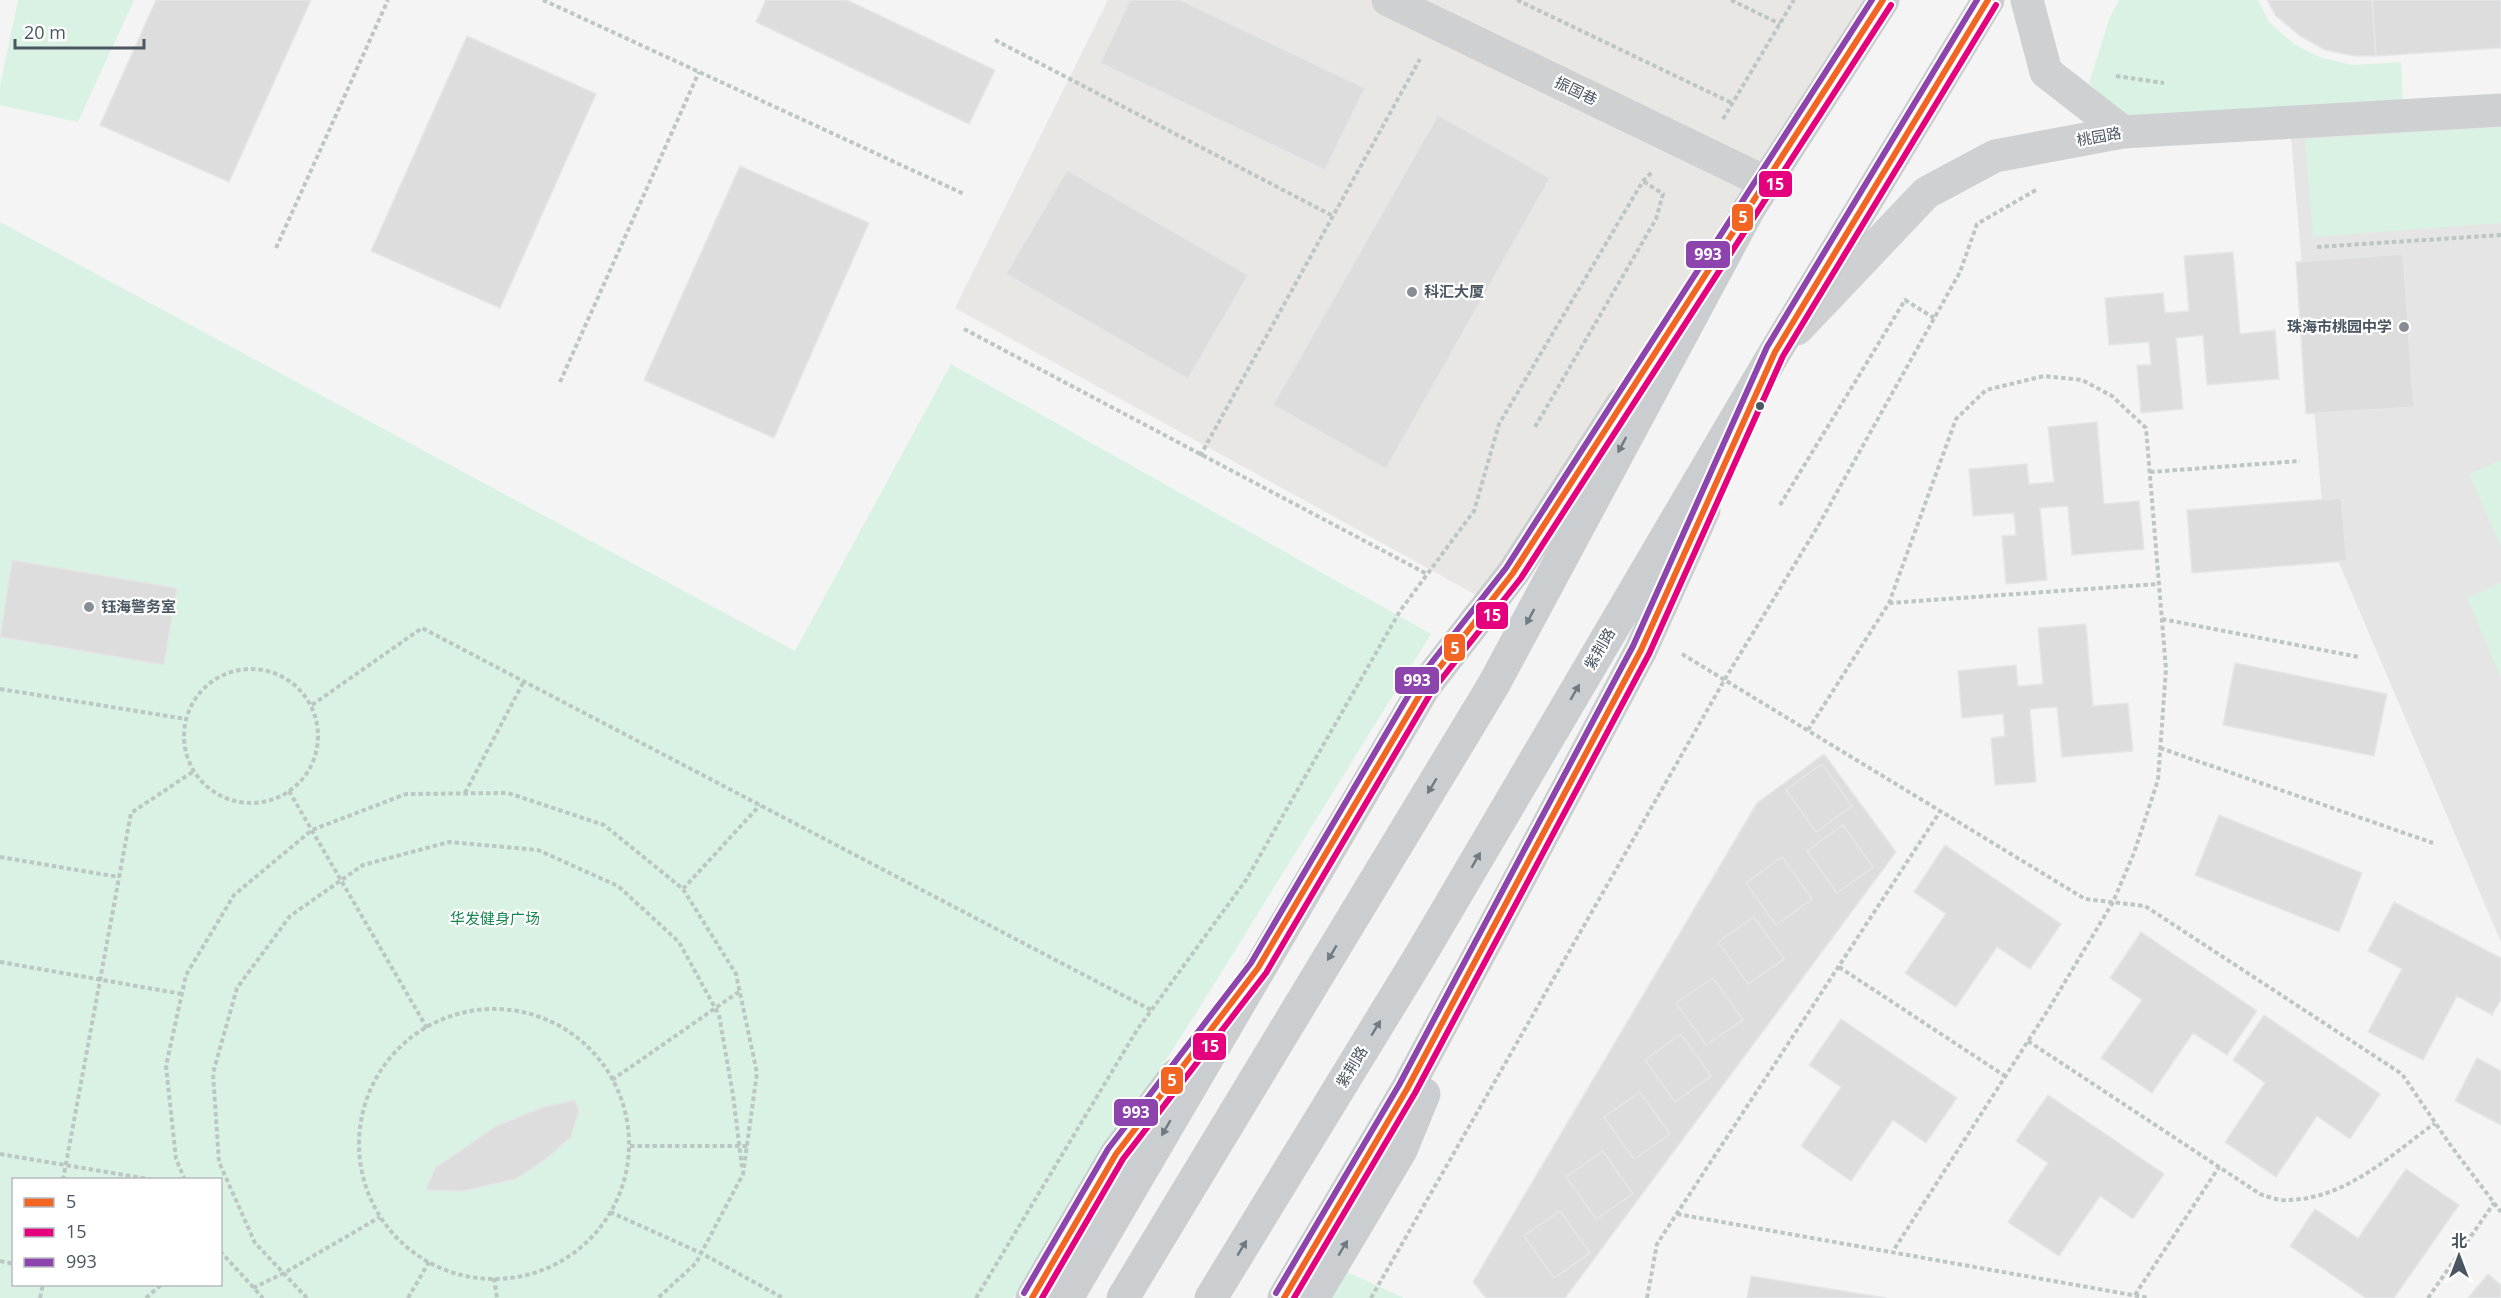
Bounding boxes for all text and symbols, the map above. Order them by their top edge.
scale bar [15,12,144,50]
text: 20 m [24,20,66,44]
street label: 振国巷 [1552,71,1601,109]
street label: 桃园路 [2075,122,2123,150]
line badge: 15 [1758,170,1793,198]
text: 15 [1766,173,1784,195]
line badge: 5 [1731,203,1754,232]
text: 5 [1738,206,1748,228]
line badge: 993 [1685,240,1731,269]
text: 993 [1694,243,1722,265]
place label: 科汇大厦 [1424,281,1484,301]
marker: 科汇大厦 [1405,285,1419,299]
place label: 珠海市桃园中学 [2287,316,2392,336]
marker: 珠海市桃园中学 [2397,320,2411,334]
unlabelled marker [1754,400,1766,412]
one-way arrow [1617,437,1627,454]
place label: 钰海警务室 [101,596,176,616]
marker: 钰海警务室 [82,600,96,614]
line badge: 15 [1475,601,1509,630]
text: 15 [1483,604,1501,626]
one-way arrow [1525,609,1535,626]
street label: 紫荆路 [1579,624,1619,673]
line badge: 5 [1443,633,1466,662]
text: 5 [1450,637,1460,659]
line badge: 993 [1394,666,1440,695]
text: 993 [1403,669,1431,691]
one-way arrow [1570,683,1580,700]
one-way arrow [1427,778,1438,794]
one-way arrow [1471,851,1481,868]
park label: 华发健身广场 [450,908,540,928]
one-way arrow [1326,945,1337,961]
one-way arrow [1370,1020,1381,1036]
line badge: 15 [1192,1032,1227,1061]
text: 15 [1201,1035,1219,1057]
street label: 紫荆路 [1331,1042,1371,1091]
line badge: 5 [1160,1066,1184,1095]
text: 5 [1167,1069,1177,1091]
line badge: 993 [1113,1098,1159,1127]
text: 993 [1122,1101,1150,1123]
one-way arrow [1161,1119,1171,1136]
legend [12,1178,222,1286]
text: 5 [66,1189,76,1213]
text: 15 [66,1219,87,1243]
north arrow [2429,1226,2489,1286]
text: 北 [2451,1230,2467,1252]
one-way arrow [1338,1239,1348,1256]
one-way arrow [1236,1240,1247,1256]
text: 993 [66,1249,97,1273]

